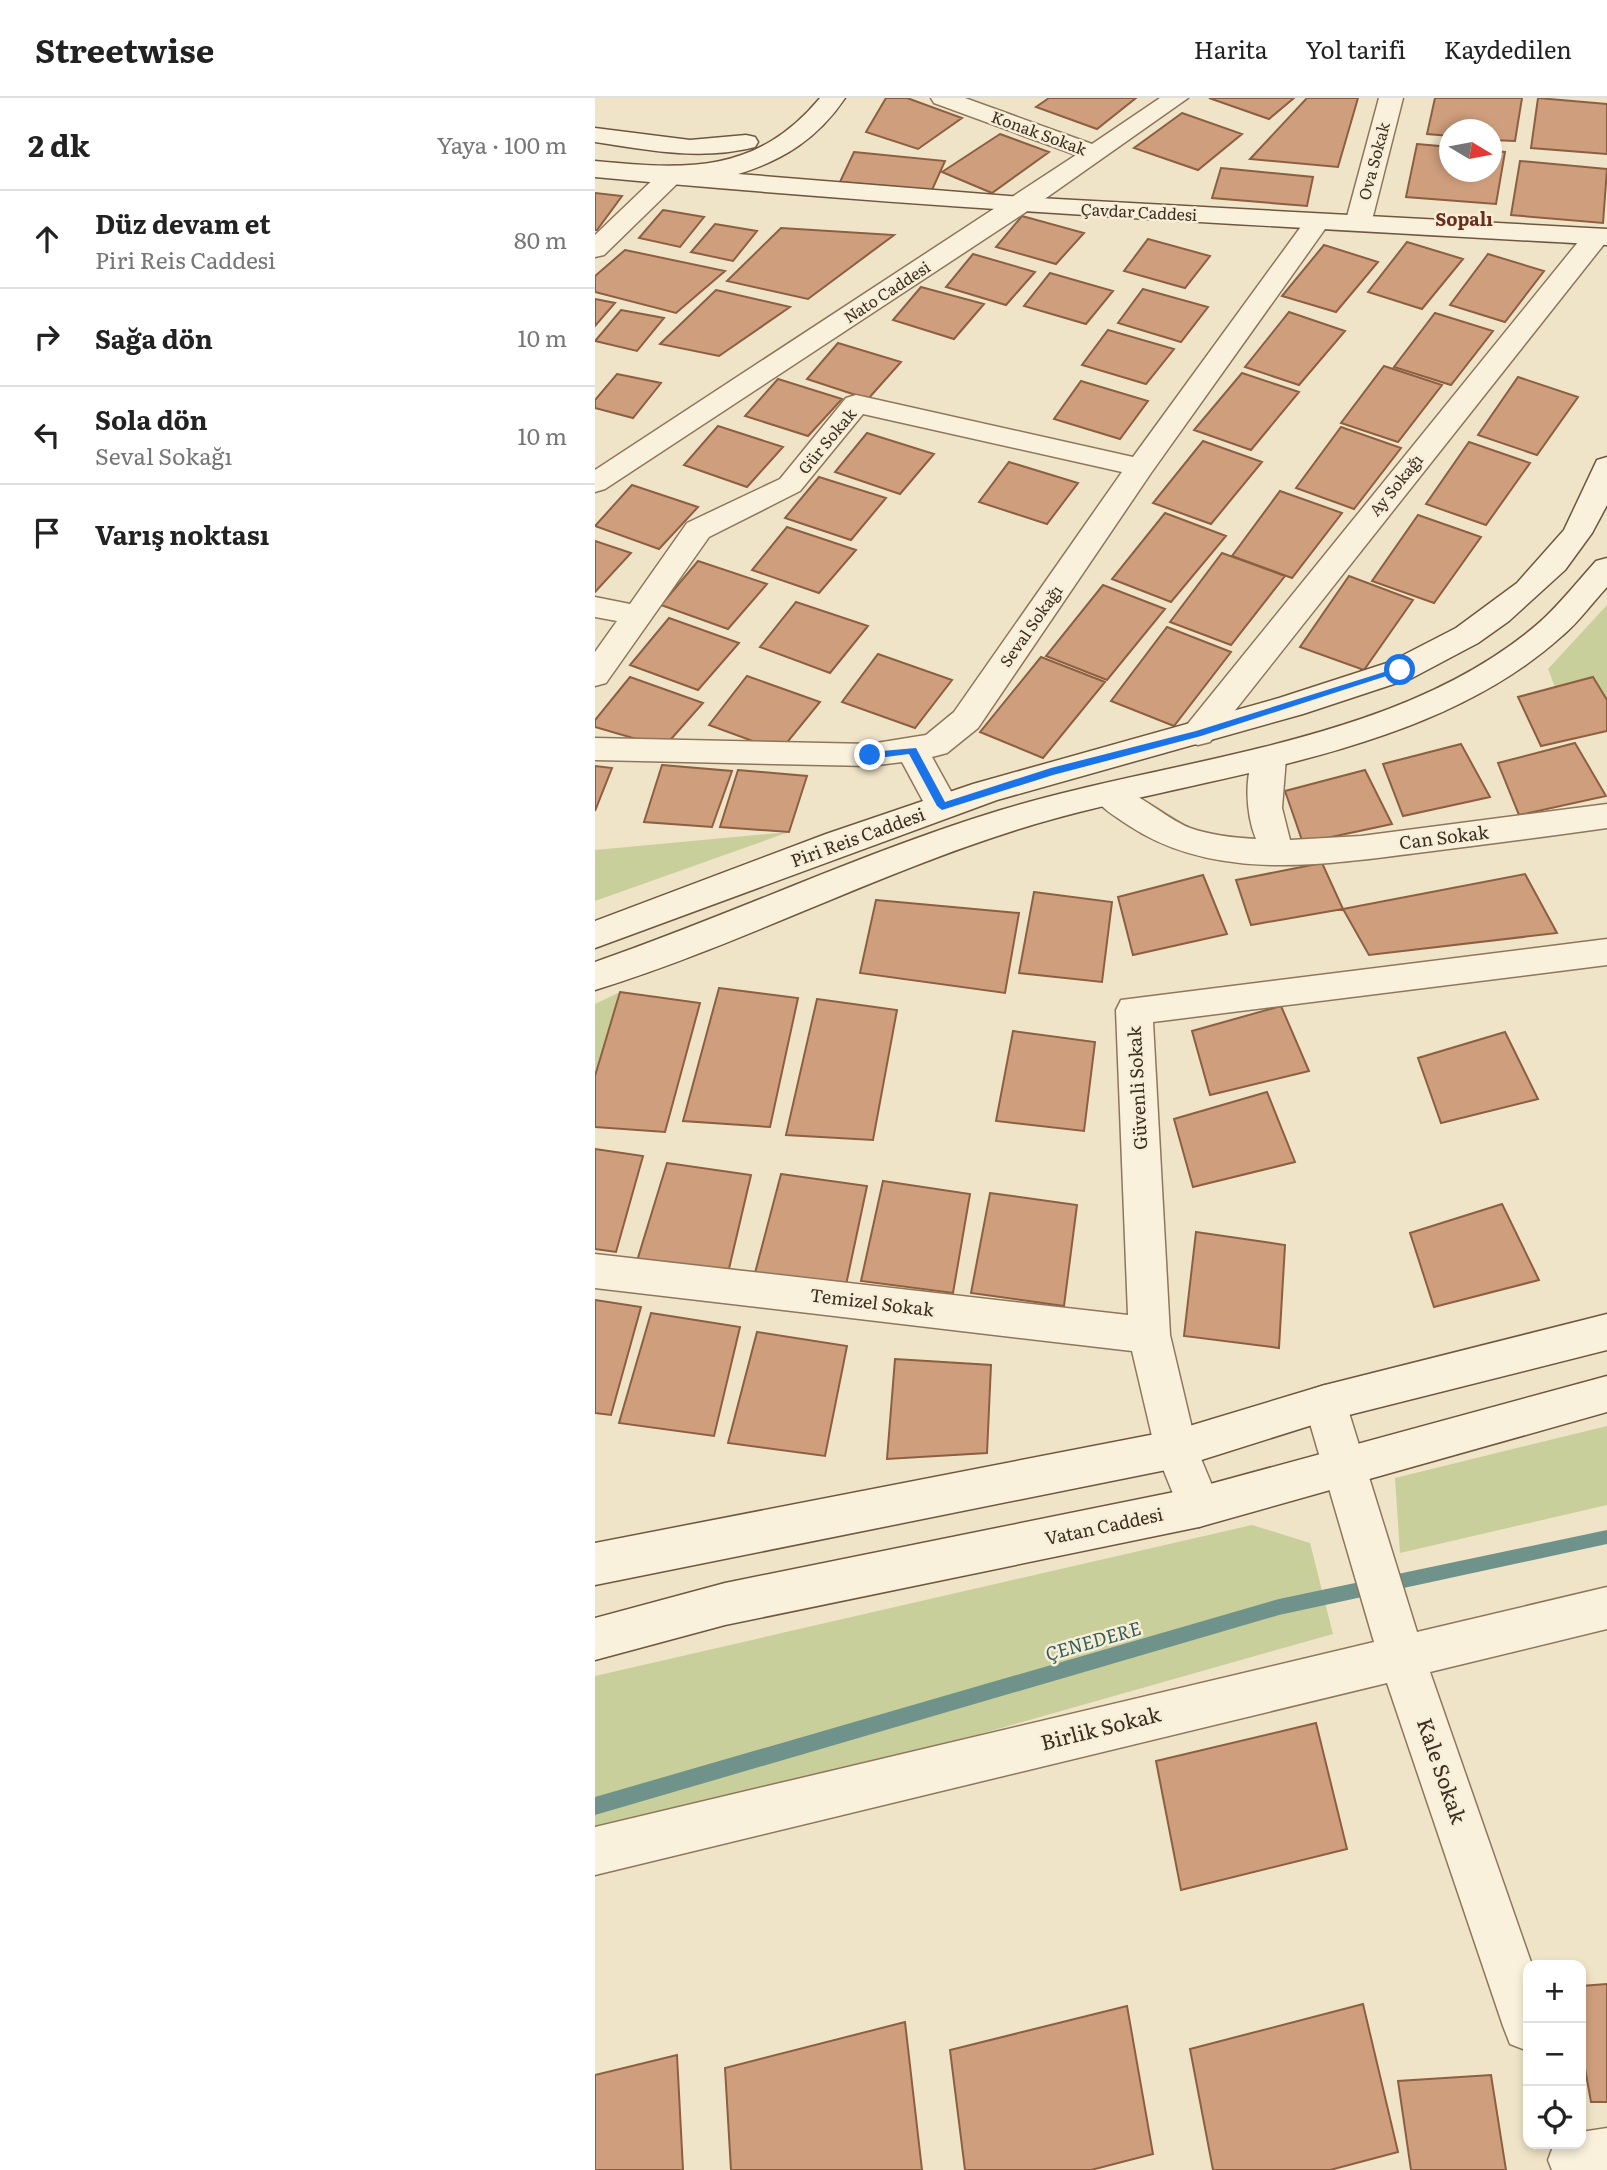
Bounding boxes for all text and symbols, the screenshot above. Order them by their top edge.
text: Streetwise [35,24,214,73]
text: Harita [1194,31,1268,66]
text: Yol tarifi [1306,31,1406,66]
text: Kaydedilen [1444,31,1572,66]
street label: Konak Sokak [988,104,1091,161]
street label: Ova Sokak [1351,119,1395,202]
north arrow [1439,119,1502,182]
text: 2 dk [28,122,90,166]
text: Yaya · 100 m [437,127,567,161]
street label: Çavdar Caddesi [1080,196,1198,226]
text: Düz devam et [95,203,271,242]
district label: Sopalı [1435,205,1493,232]
icon: ahead [28,220,66,258]
text: 80 m [514,222,567,256]
text: Piri Reis Caddesi [95,242,276,276]
street label: Nato Caddesi [838,254,935,328]
icon: right [28,318,66,356]
text: Sağa dön [95,318,213,357]
text: 10 m [517,320,567,354]
text: Sola dön [95,399,208,438]
street label: Gür Sokak [791,402,861,479]
icon: left [28,416,66,454]
text: 10 m [517,418,567,452]
text: Seval Sokağı [95,438,232,472]
street label: Ay Sokağı [1363,448,1428,521]
icon: arrive [28,514,66,552]
text: Varış noktası [95,514,269,553]
street label: Seval Sokağı [993,579,1067,671]
route start [1384,654,1415,685]
route end [854,739,885,770]
street label: Piri Reis Caddesi [786,800,929,873]
street label: Can Sokak [1397,817,1491,855]
street label: Güvenli Sokak [1120,1024,1153,1151]
street label: Temizel Sokak [809,1281,937,1323]
street label: Vatan Caddesi [1042,1500,1165,1551]
water label: ÇENEDERE [1042,1613,1144,1667]
street label: Birlik Sokak [1037,1697,1164,1756]
street label: Kale Sokak [1411,1713,1476,1828]
map controls [1523,1960,1586,2149]
button: + [1523,1960,1586,2023]
button: − [1523,2023,1586,2086]
button: locate [1523,2086,1586,2149]

